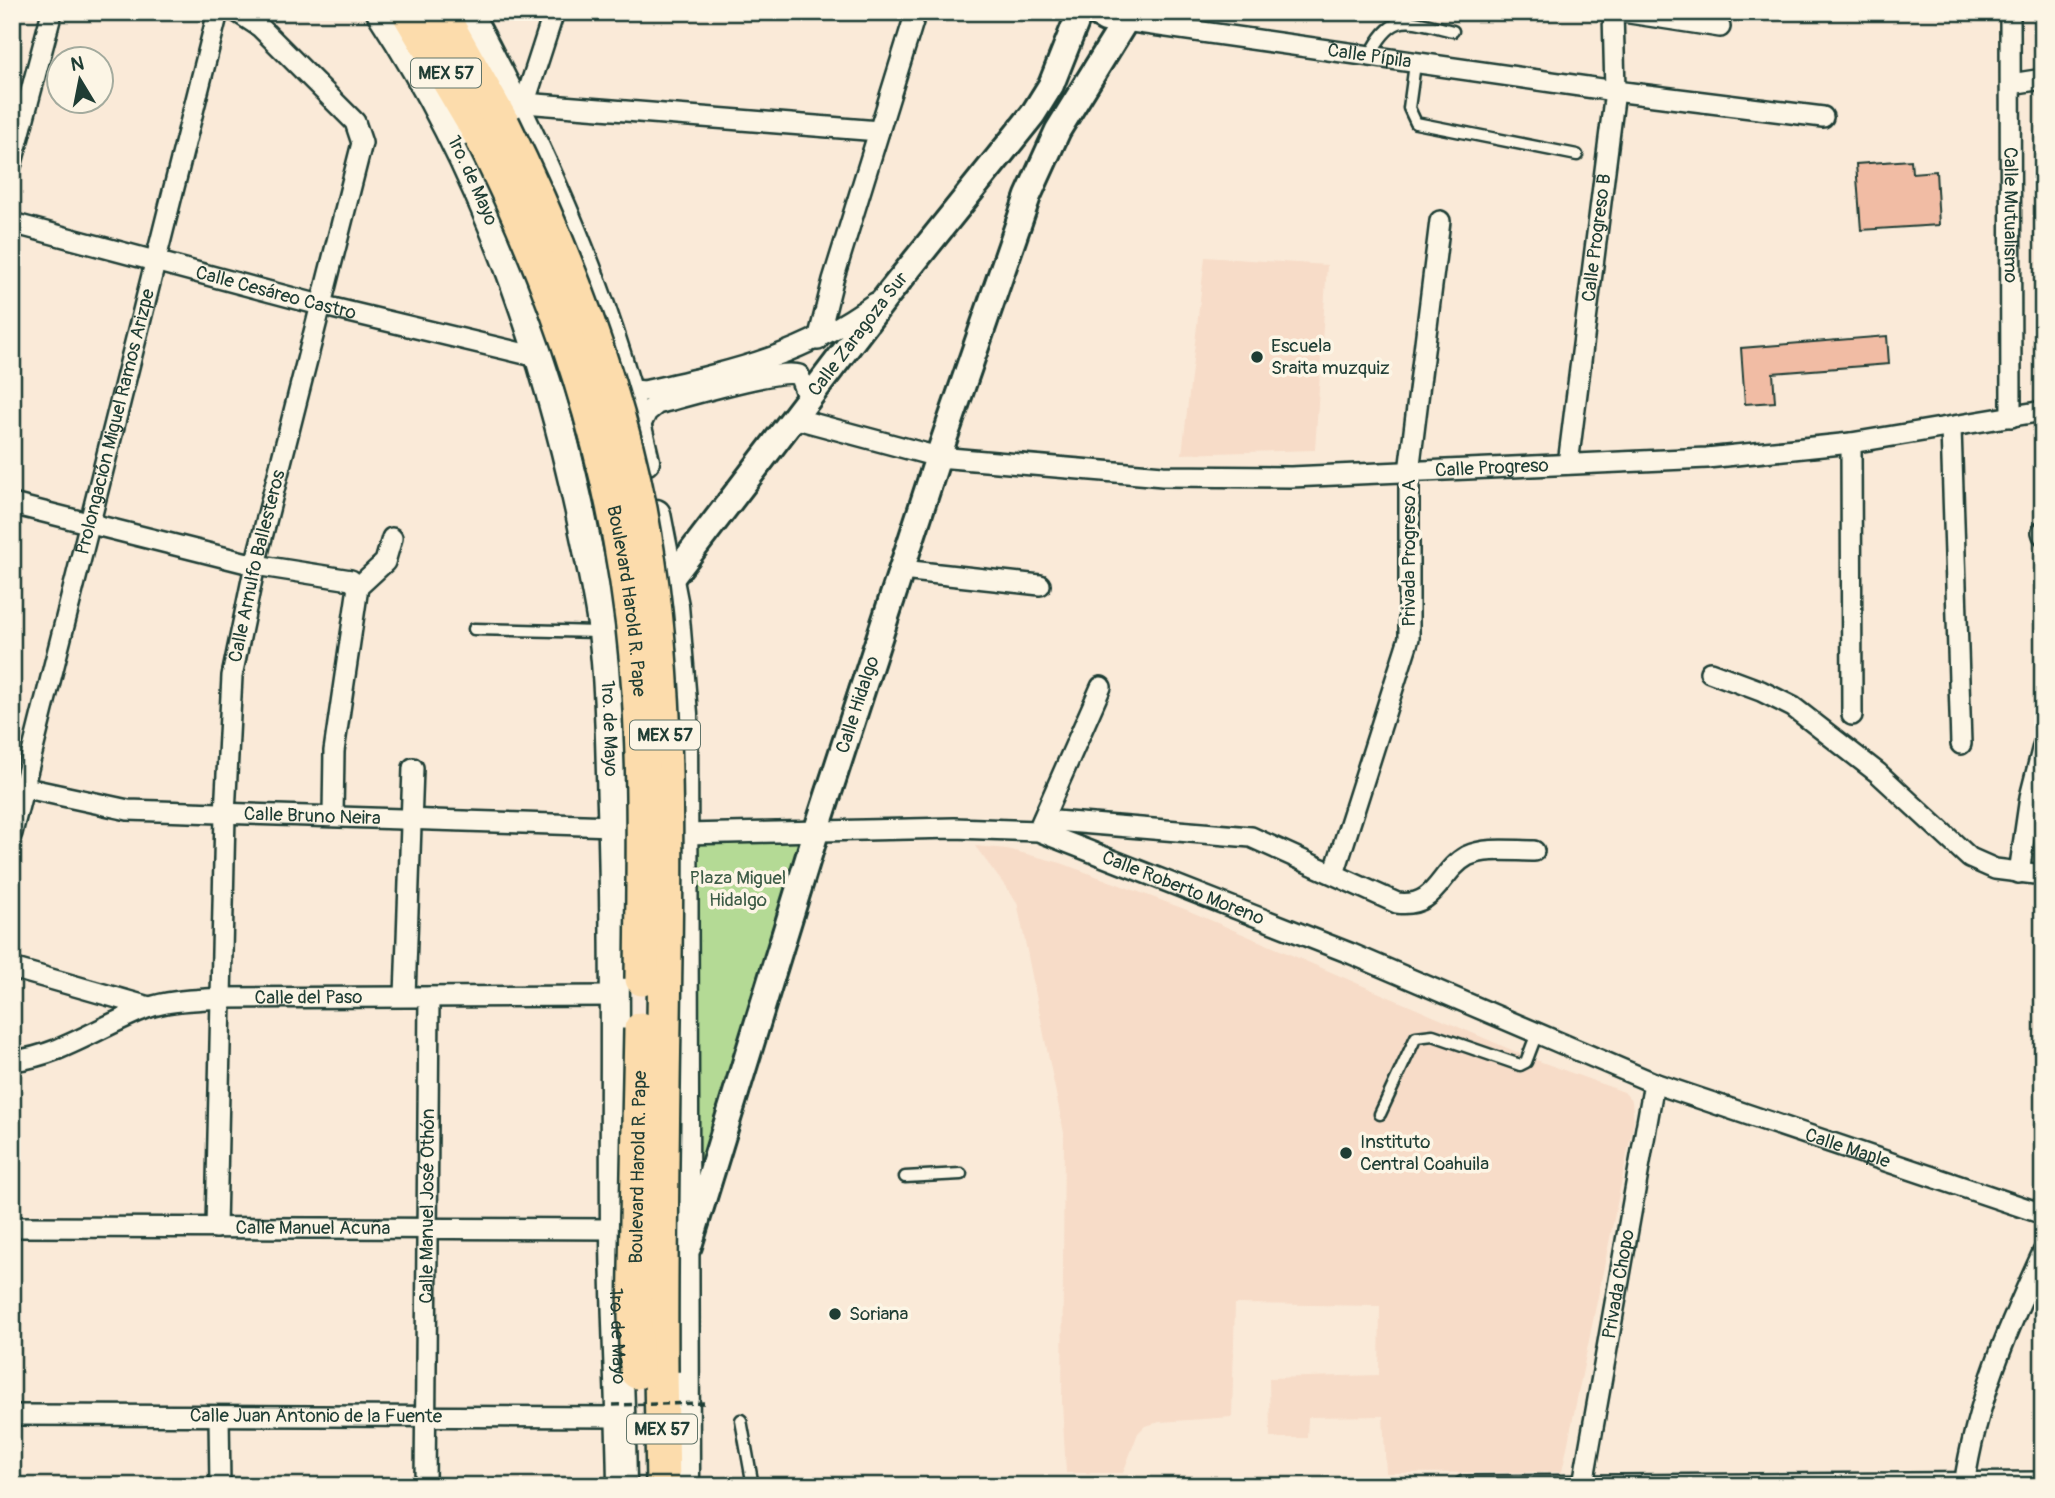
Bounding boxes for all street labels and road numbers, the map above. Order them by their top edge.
street label: Calle Pípila [1326,38,1413,74]
road number: MEX 57 [411,58,481,88]
street label: 1ro. de Mayo [442,131,503,229]
street label: Calle Mutualismo [1998,147,2023,283]
street label: Calle Progreso B [1577,172,1616,303]
street label: Calle Cesáreo Castro [193,260,359,325]
street label: Calle Zaragoza Sur [803,267,914,401]
street label: Prolongación Miguel Ramos Arizpe [70,286,160,557]
street label: Calle Progreso [1434,453,1549,482]
street label: Calle Arnulfo Ballesteros [223,467,291,664]
street label: Privada Progreso A [1397,479,1421,627]
street label: Boulevard Harold R. Pape [601,503,651,698]
street label: Calle Hidalgo [830,653,884,756]
street label: 1ro. de Mayo [595,680,623,777]
road number: MEX 57 [630,720,700,750]
street label: Calle Bruno Neira [243,802,381,830]
street label: Calle Roberto Moreno [1098,845,1268,930]
street label: Calle del Paso [254,985,362,1010]
street label: Boulevard Harold R. Pape [624,1070,652,1264]
street label: Calle Manuel José Othón [414,1108,440,1304]
street label: Calle Maple [1802,1123,1894,1174]
street label: Calle Manuel Acuña [236,1216,391,1240]
street label: Privada Chopo [1597,1227,1640,1341]
street label: 1ro. de Mayo [604,1288,631,1385]
street label: Calle Juan Antonio de la Fuente [190,1404,443,1428]
road number: MEX 57 [627,1414,697,1444]

